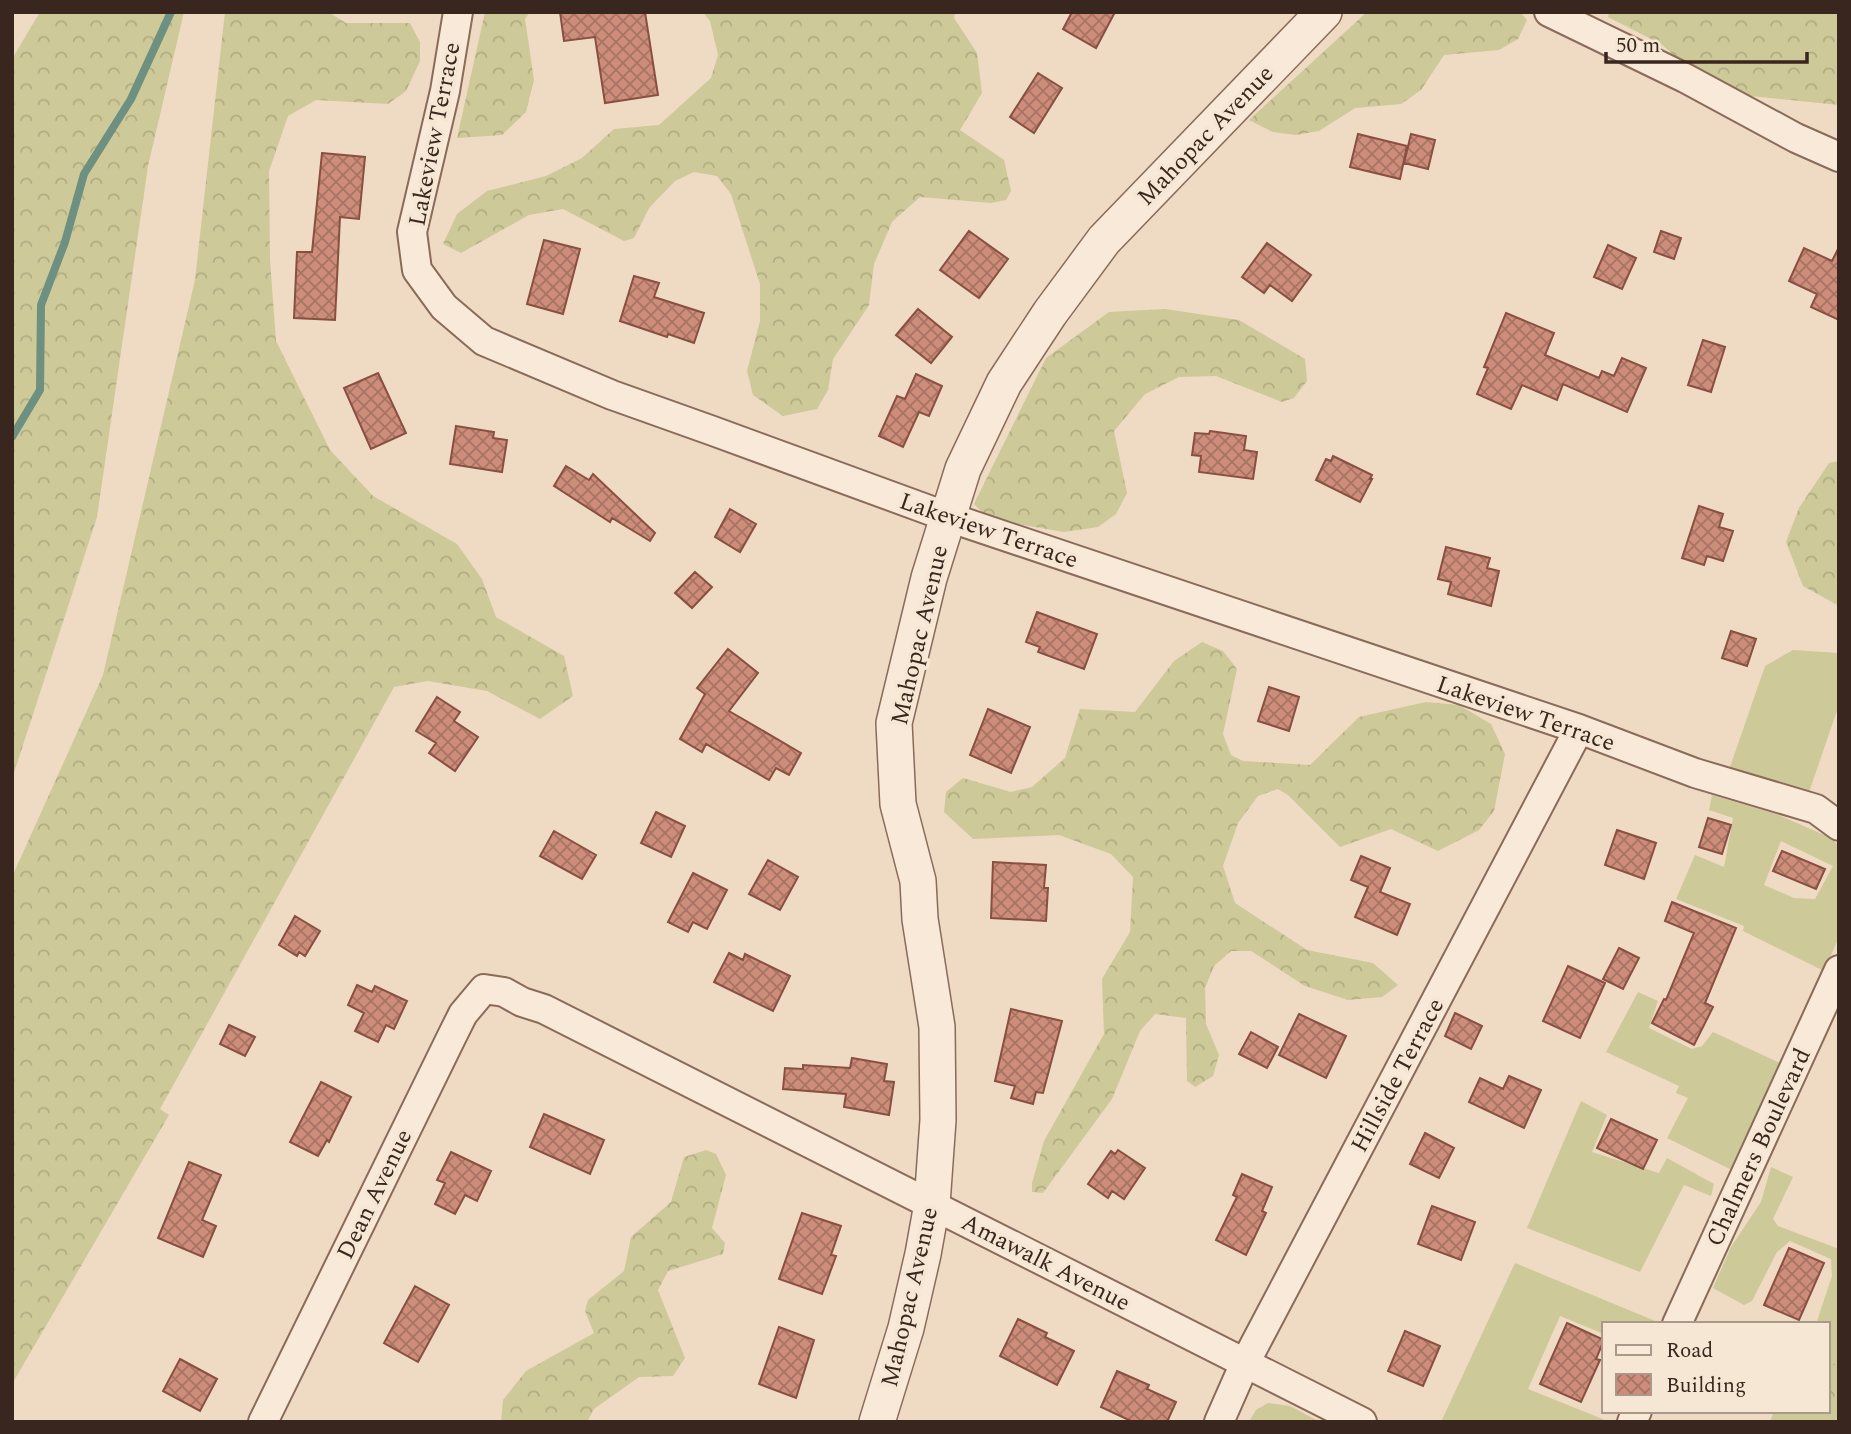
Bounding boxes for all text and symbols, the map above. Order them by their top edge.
scale bar [1606,21,1807,65]
text: 50 m [1616,30,1660,62]
street label: Lakeview Terrace [399,39,470,229]
street label: Mahopac Avenue [1129,57,1282,214]
street label: Lakeview Terrace [895,484,1083,578]
street label: Mahopac Avenue [882,542,958,729]
street label: Lakeview Terrace [1432,667,1620,761]
street label: Hillside Terrace [1342,992,1454,1159]
street label: Chalmers Boulevard [1697,1042,1821,1253]
street label: Dean Avenue [328,1123,422,1266]
street label: Mahopac Avenue [872,1204,948,1391]
street label: Amawalk Avenue [955,1205,1136,1321]
legend [1602,1322,1830,1413]
text: Road [1666,1335,1713,1367]
text: Building [1666,1370,1746,1402]

